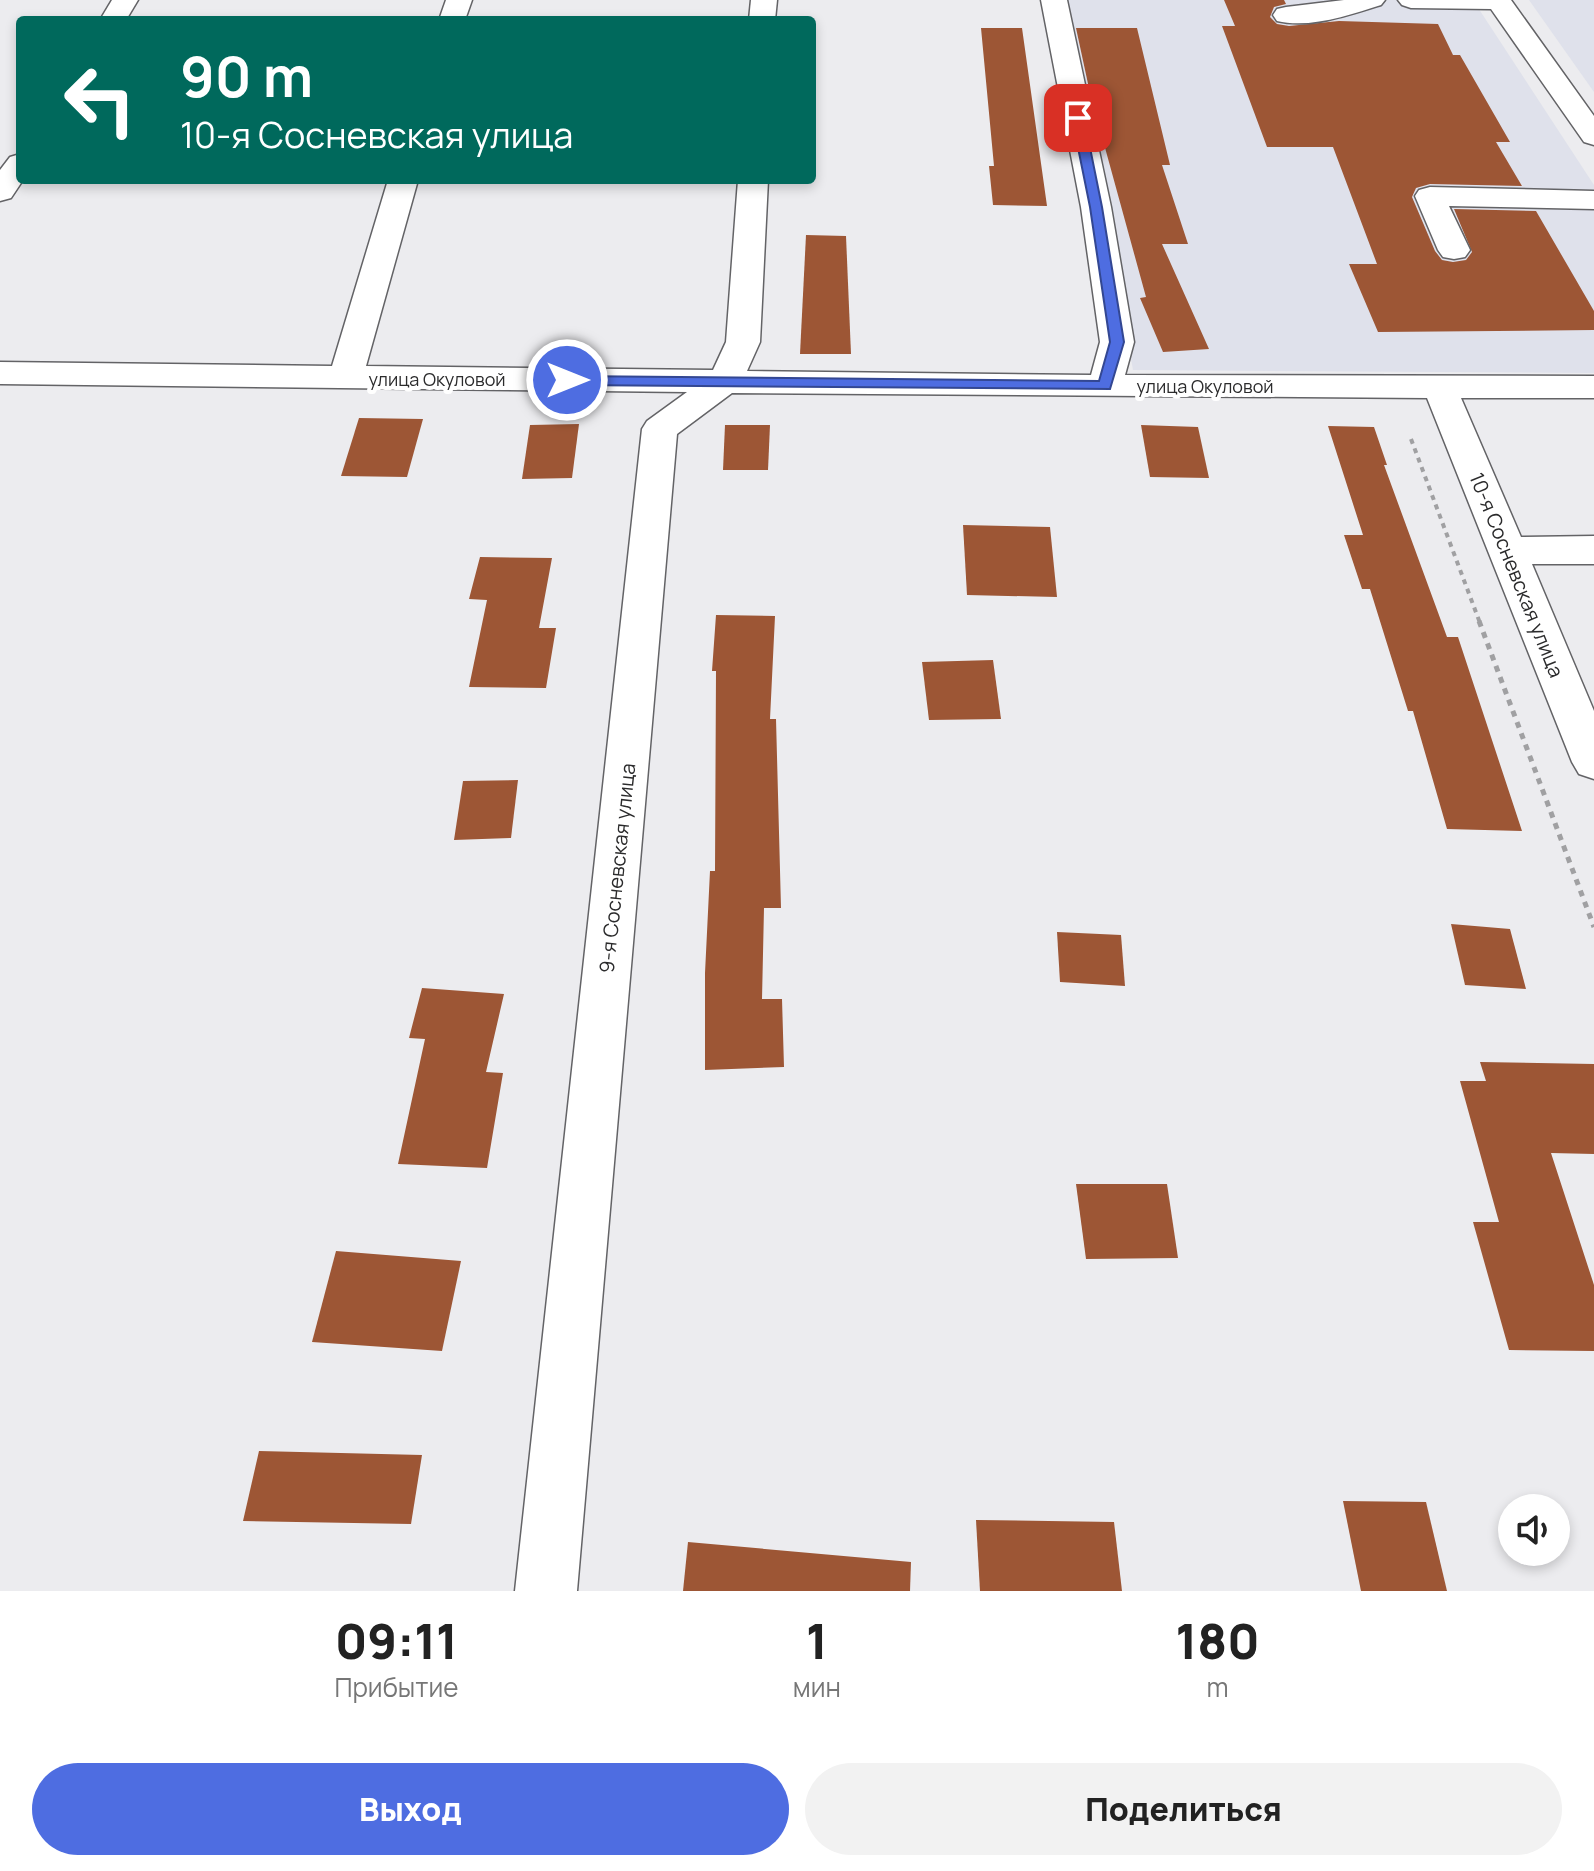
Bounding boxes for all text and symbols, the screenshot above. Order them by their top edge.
text: 90 m [180,37,313,114]
icon: left [48,48,152,152]
pin [1044,84,1112,152]
icon: arrive [1056,96,1100,140]
text: 10-я Сосневская улица [180,110,573,159]
position arrow [525,338,609,422]
street label: улица Окуловой [368,367,506,391]
street label: улица Окуловой [1136,374,1274,398]
street label: 10-я Сосневская улица [1464,469,1570,681]
street label: 9-я Сосневская улица [593,762,641,974]
map controls [1498,1494,1570,1566]
button: sound [1498,1494,1570,1566]
text: 09:11 [335,1608,458,1673]
text: 1 [806,1608,828,1673]
text: 180 [1175,1608,1260,1673]
text: Прибытие [334,1669,458,1705]
text: мин [793,1669,841,1705]
text: m [1206,1669,1229,1705]
button: Выход [32,1763,789,1855]
button: Поделиться [805,1763,1562,1855]

